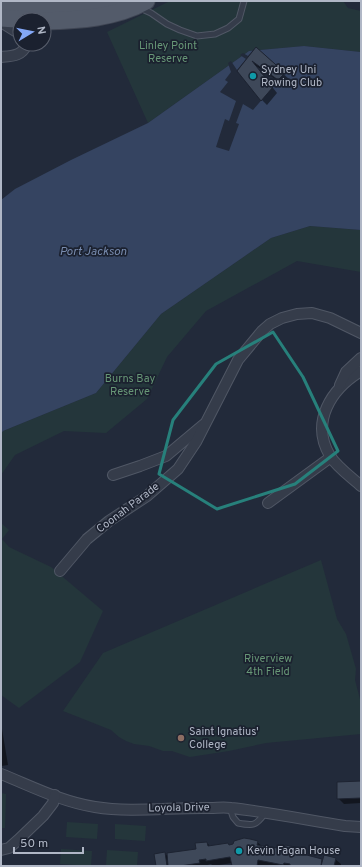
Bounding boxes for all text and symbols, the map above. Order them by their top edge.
north arrow [12,12,52,52]
text: N [33,25,48,36]
park label: Linley Point Reserve [139,39,197,66]
place label: Sydney Uni Rowing Club [261,63,322,90]
marker: Sydney Uni Rowing Club [248,71,258,81]
water label: Port Jackson [60,244,127,260]
park label: Burns Bay Reserve [105,372,155,399]
street label: Coonah Parade [94,480,162,536]
park label: Riverview 4th Field [244,652,292,679]
place label: Saint Ignatius' College [189,725,259,752]
marker: Saint Ignatius' College [176,733,186,743]
street label: Loyola Drive [148,800,210,816]
scale bar [14,829,83,855]
text: 50 m [20,836,48,852]
place label: Kevin Fagan House [247,844,340,858]
marker: Kevin Fagan House [234,846,244,856]

